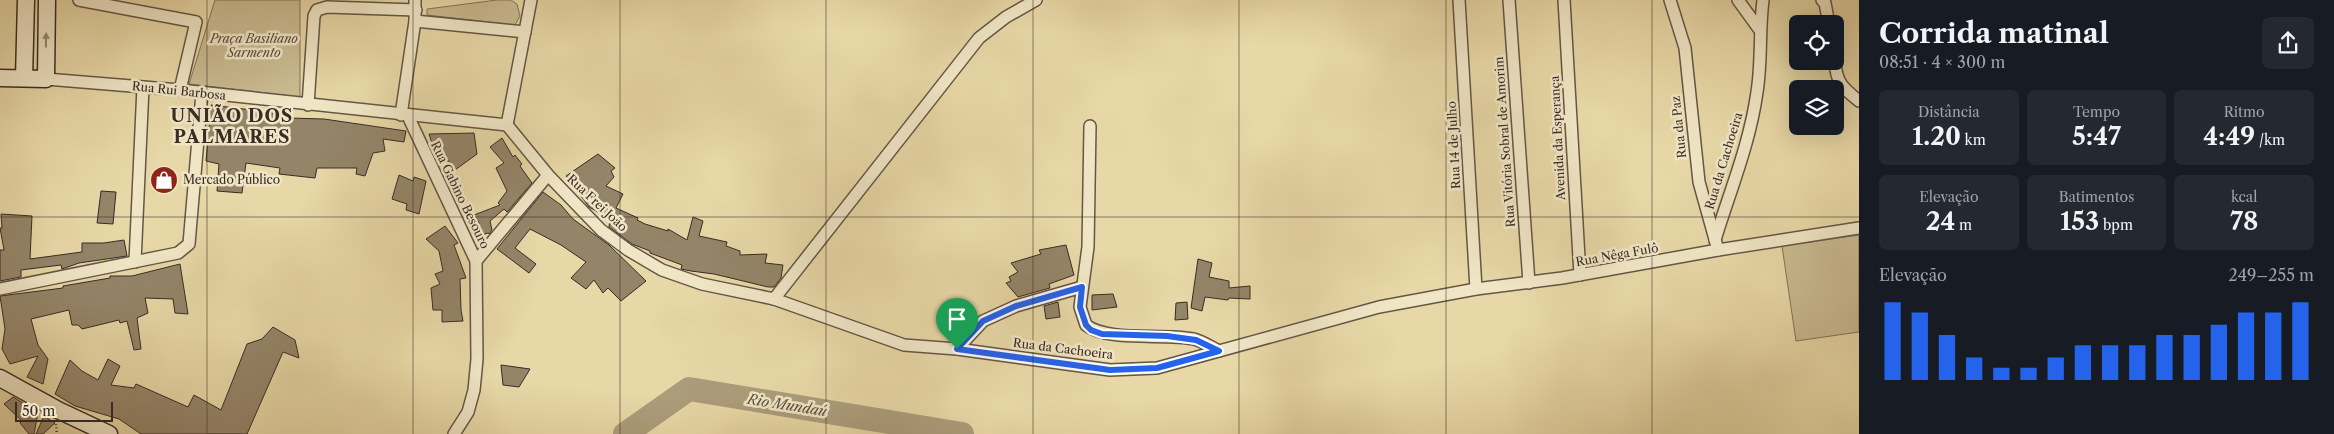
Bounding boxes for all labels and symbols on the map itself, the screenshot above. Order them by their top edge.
one-way arrow [43,31,51,47]
park label: Praça Basiliano Sarmento [209,31,298,60]
street label: Rua Vitória Sobral de Amorim [1491,56,1518,228]
street label: Avenida da Esperança [1547,75,1568,202]
street label: Rua Rui Barbosa [131,78,227,103]
street label: Rua da Paz [1668,95,1689,159]
street label: Rua 14 de Julho [1444,101,1463,189]
district label: UNIÃO DOS PALMARES [171,104,293,148]
street label: Rua da Cachoeira [1702,110,1746,211]
street label: Rua Gabino Besouro [428,139,493,251]
shop icon: Mercado Público [149,165,179,195]
street label: Rua Frei João [564,171,631,234]
place label: Mercado Público [183,172,280,187]
street label: Rua Nêga Fulô [1574,240,1659,269]
pin [936,298,978,349]
street label: Rua da Cachoeira [1012,335,1115,362]
water label: Rio Mundaú [745,390,829,420]
scale bar [15,399,112,422]

